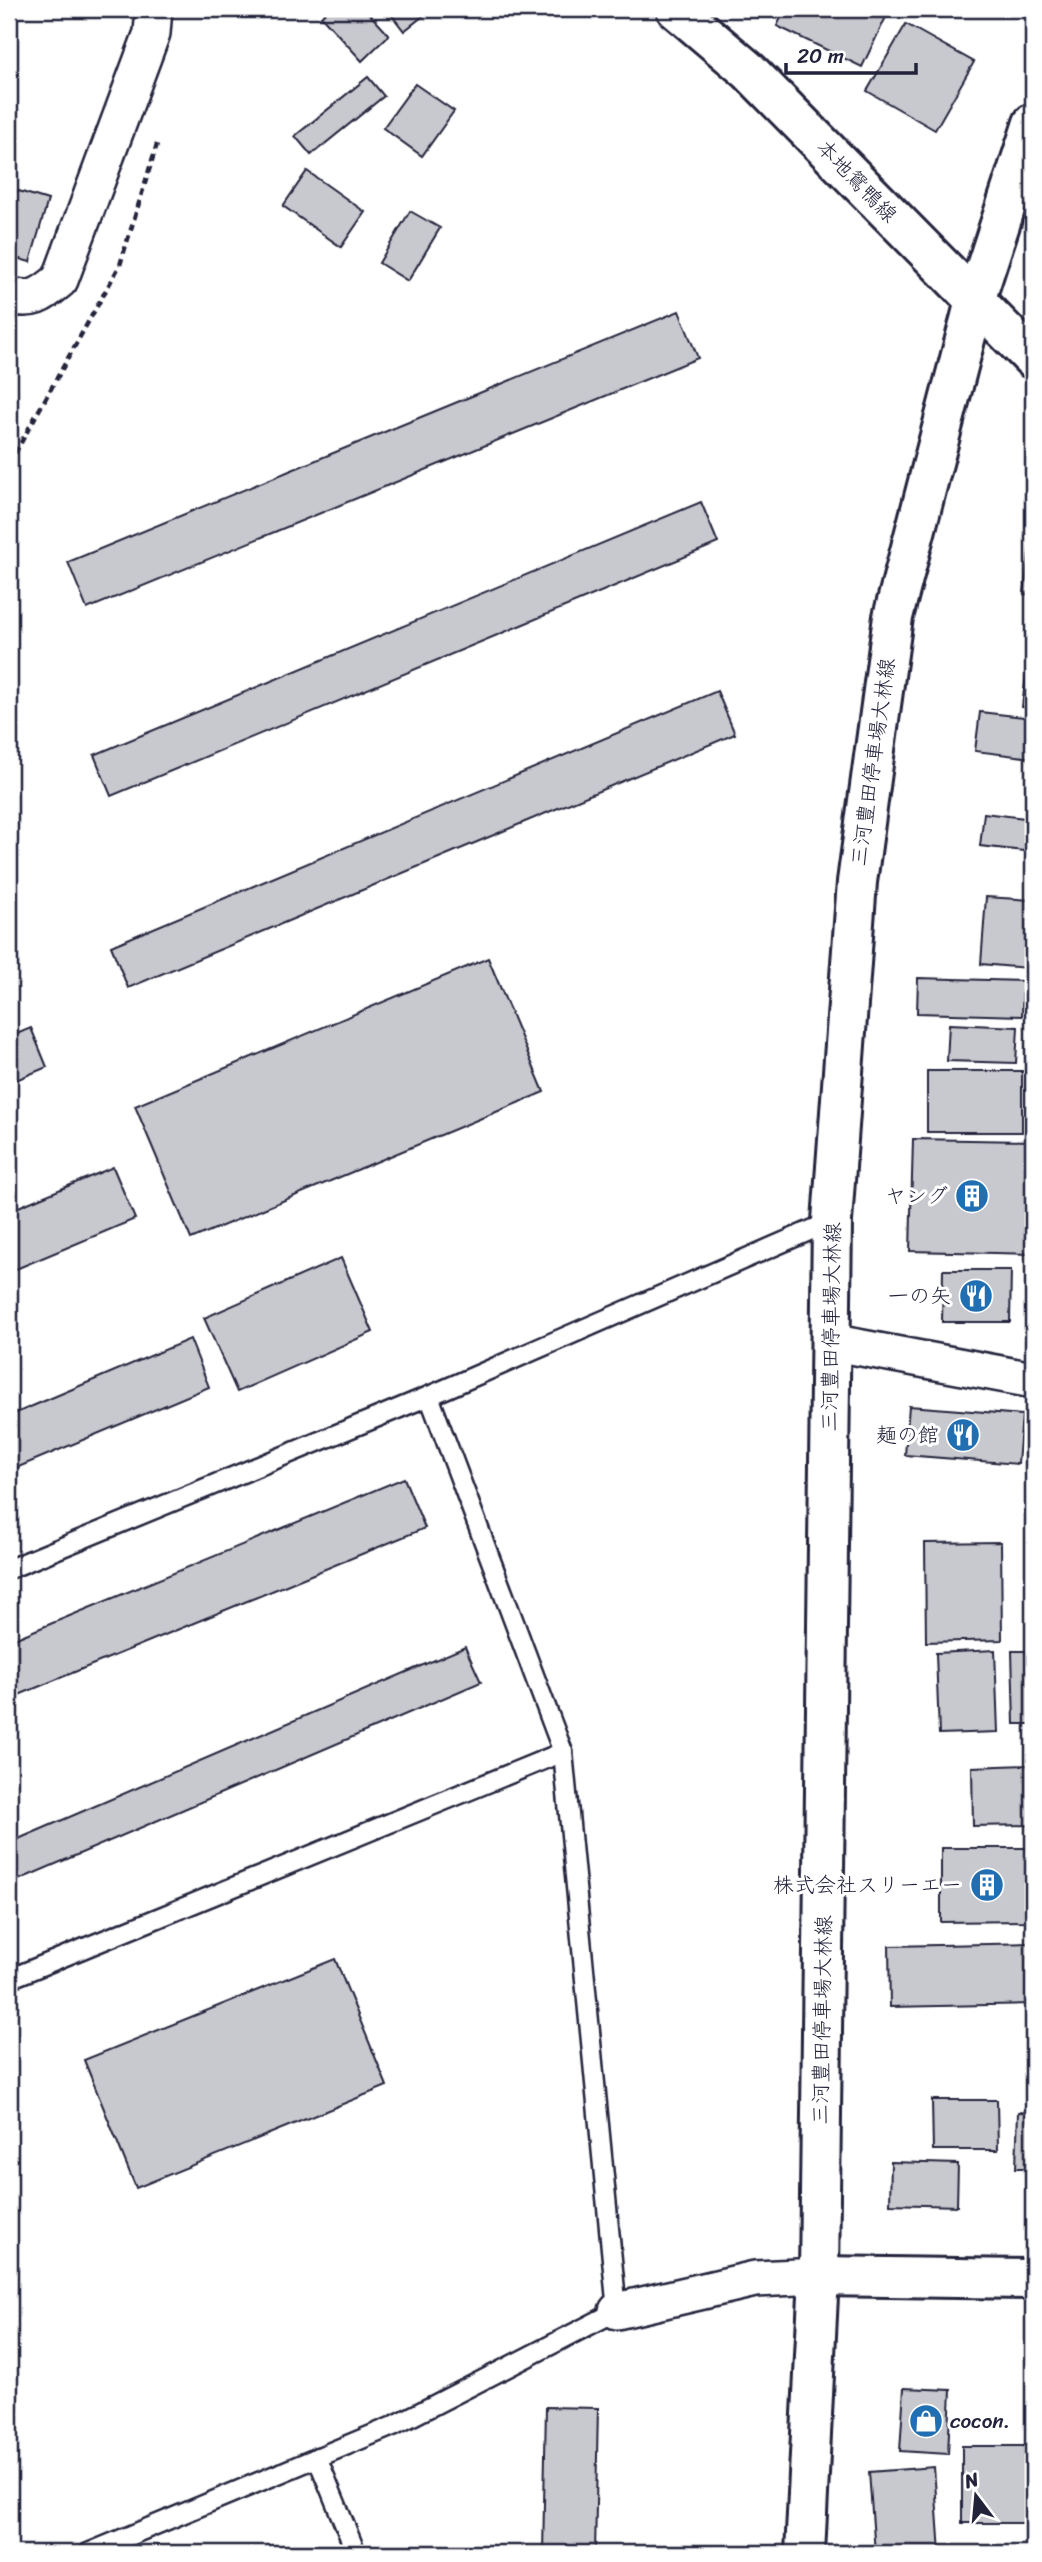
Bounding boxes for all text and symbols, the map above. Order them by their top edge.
scale bar [786,32,916,76]
text: 20 m [797,37,844,75]
street label: 本地鴛鴨線 [807,130,907,232]
street label: 三河豊田停車場大林線 [840,655,906,869]
place label: ヤング [885,1177,948,1215]
building icon: ヤング [953,1177,991,1215]
street label: 三河豊田停車場大林線 [810,1222,852,1432]
place label: 一の矢 [888,1277,951,1315]
restaurant icon: 一の矢 [957,1277,995,1315]
place label: 麺の館 [876,1416,939,1454]
restaurant icon: 麺の館 [944,1416,982,1454]
place label: 株式会社スリーエー [773,1866,962,1904]
building icon: 株式会社スリーエー [968,1866,1006,1904]
street label: 三河豊田停車場大林線 [801,1915,843,2125]
shop icon: cocon. [907,2402,945,2440]
place label: cocon. [950,2402,1010,2440]
north arrow [940,2460,1010,2530]
text: N [960,2462,983,2498]

